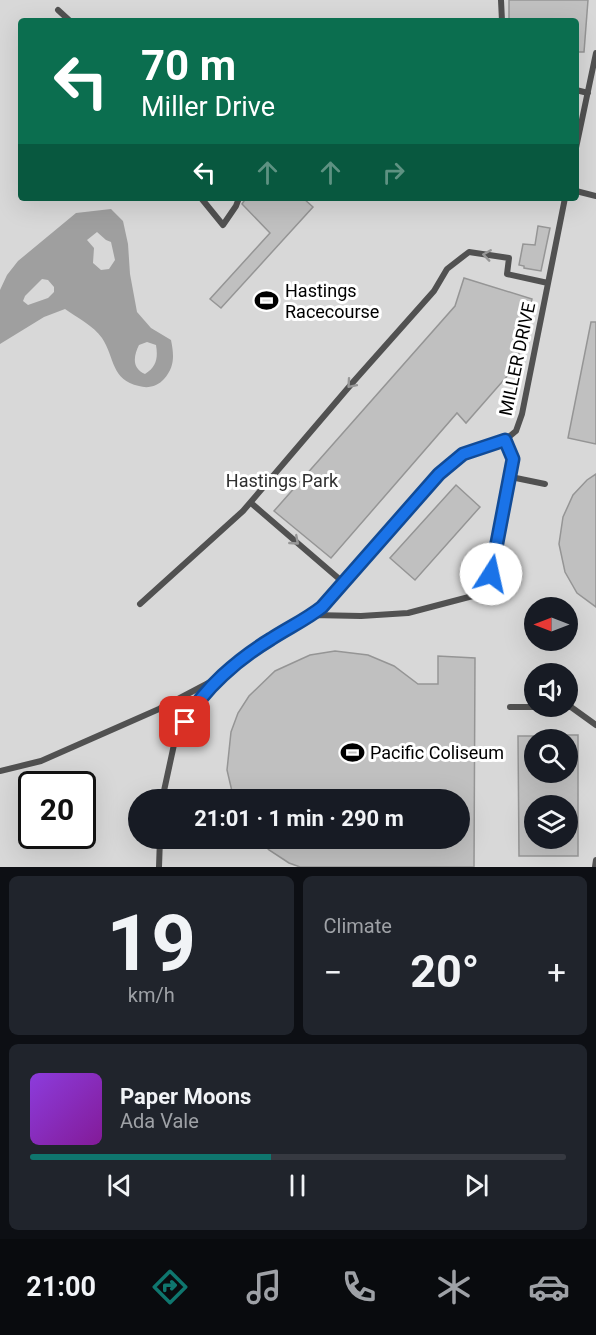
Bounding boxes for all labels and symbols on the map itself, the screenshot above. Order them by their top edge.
one-way arrow [482,249,492,262]
place label: Hastings Racecourse [285,280,379,322]
sports icon: Hastings Racecourse [254,287,280,313]
street label: MILLER DRIVE [495,300,539,418]
one-way arrow [348,377,359,388]
park label: Hastings Park [226,470,339,491]
one-way arrow [288,534,299,545]
position arrow [459,542,523,606]
north arrow [524,597,578,651]
pin [159,696,210,747]
sports icon: Pacific Coliseum [339,739,365,765]
place label: Pacific Coliseum [370,742,504,763]
speed limit sign: 20 [18,771,96,849]

